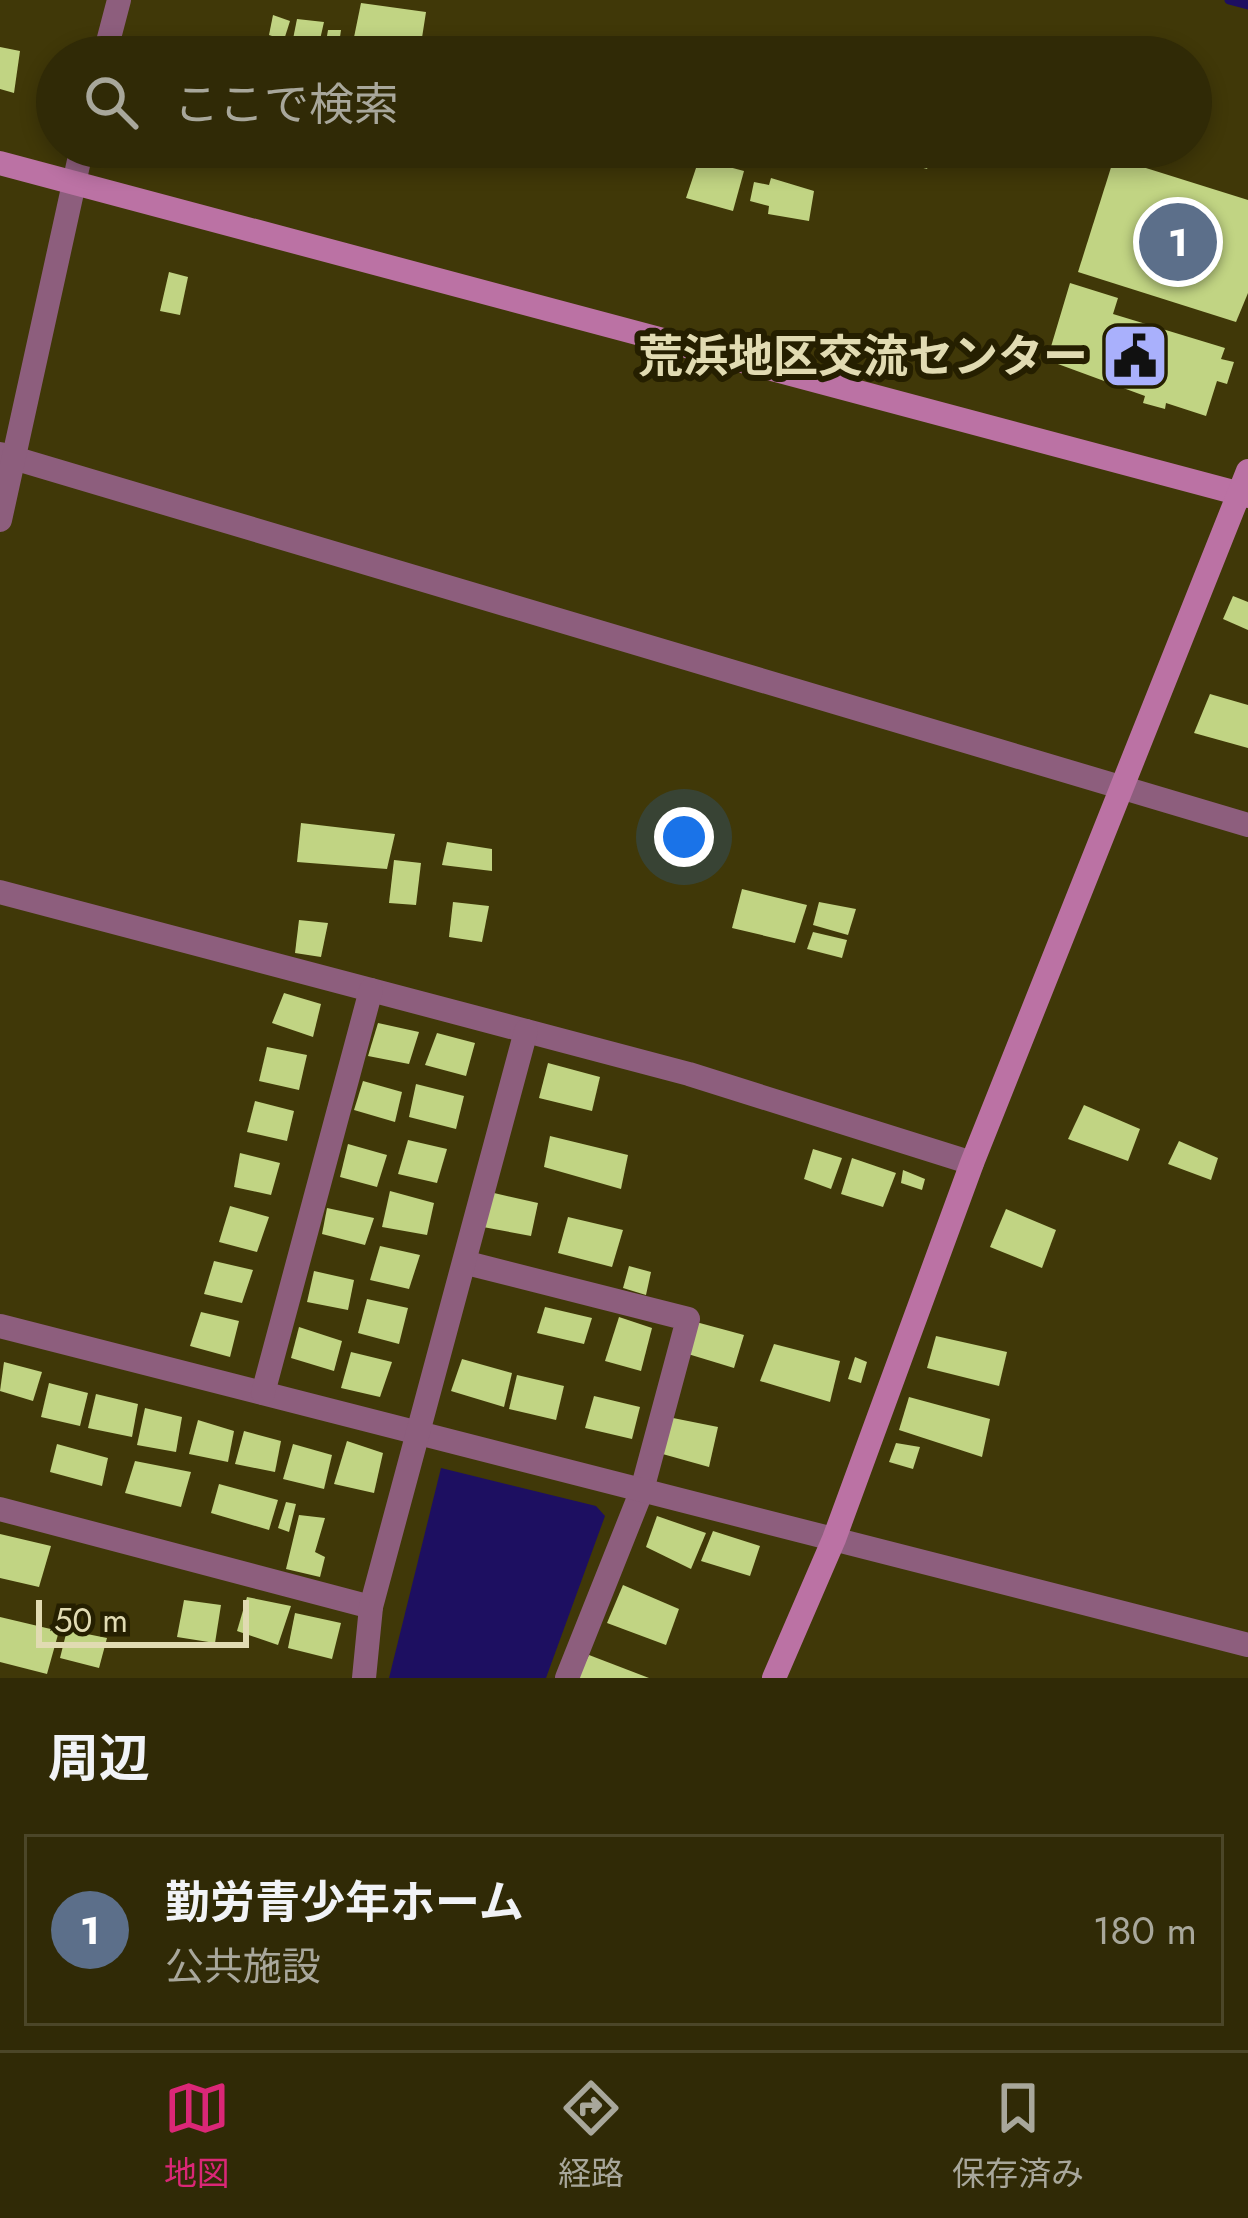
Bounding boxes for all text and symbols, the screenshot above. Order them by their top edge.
search box [36,36,1212,168]
icon: search [78,69,144,135]
text: ここで検索 [174,72,399,137]
pin: 1 [1139,197,1217,287]
public building icon: 荒浜地区交流センター [1100,321,1170,391]
place label: 荒浜地区交流センター [638,324,1088,389]
your location [654,807,714,867]
scale bar [36,1594,249,1647]
text: 50 m [54,1597,128,1644]
text: 周辺 [48,1721,150,1795]
text: 勤労青少年ホーム [165,1870,524,1935]
text: 1 [80,1902,100,1959]
text: 180 m [1093,1902,1197,1959]
text: 公共施設 [165,1938,321,1995]
tab: 地図 [164,2075,230,2197]
tab: 経路 [558,2075,624,2197]
tab: 保存済み [952,2075,1084,2197]

